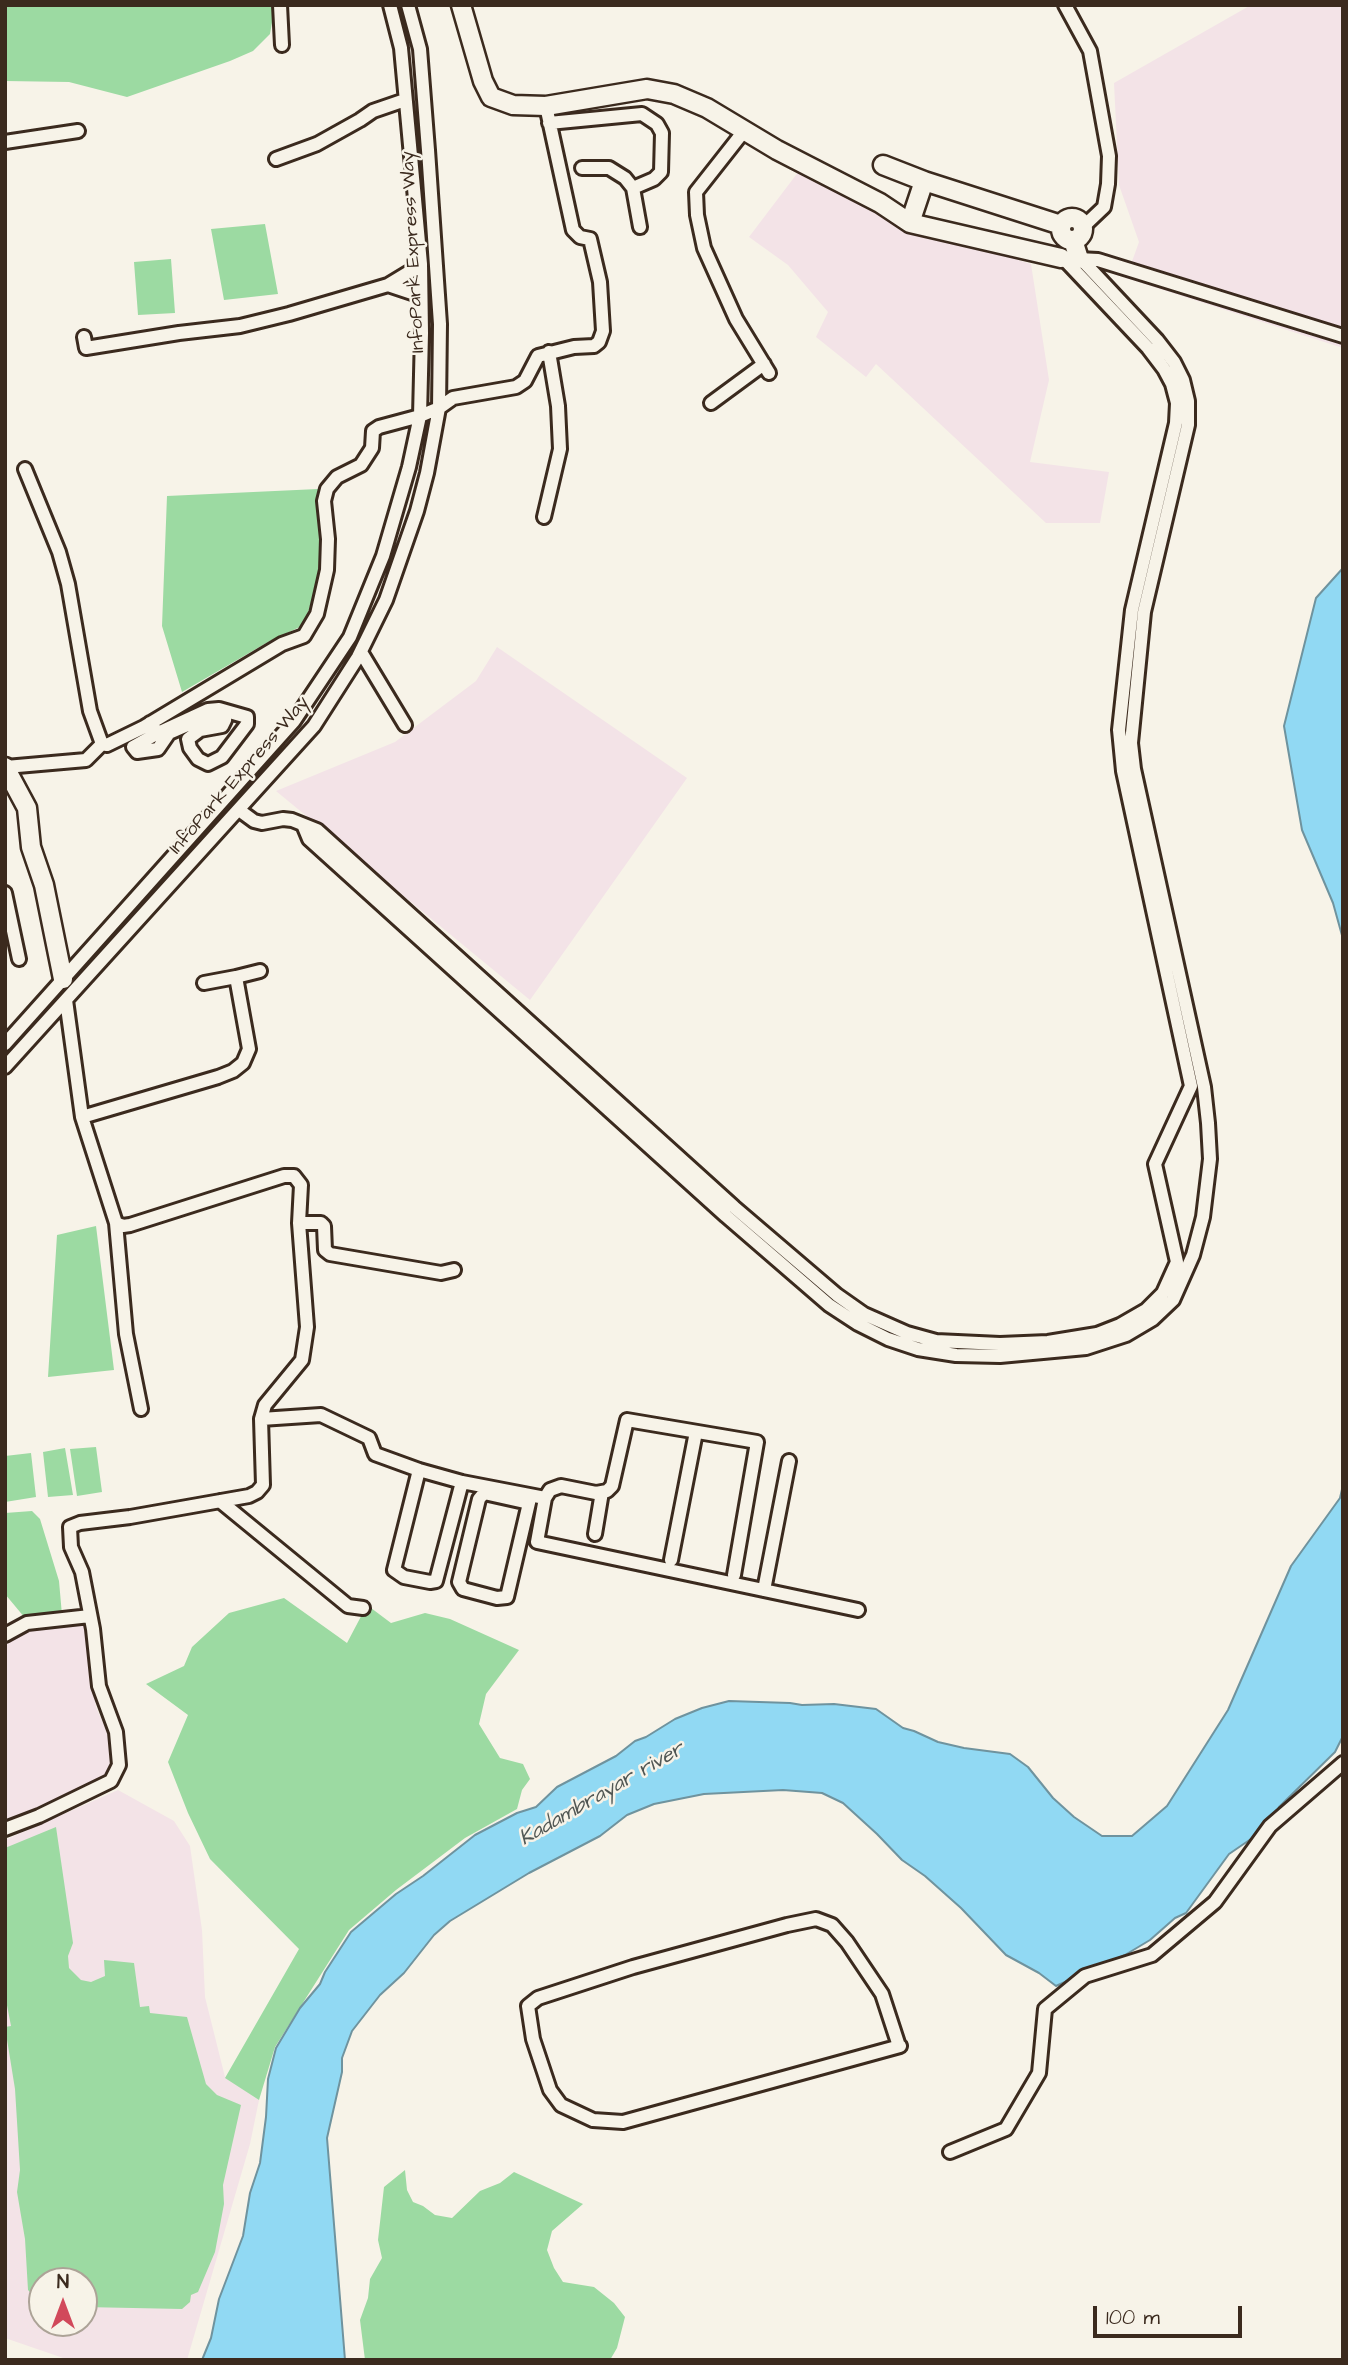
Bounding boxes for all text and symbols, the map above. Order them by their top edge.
street label: InfoPark Express Way [397,151,431,353]
street label: InfoPark Express Way [165,692,315,860]
water label: Kadambrayar river [515,1738,689,1852]
north arrow [28,2267,98,2337]
text: N [57,2269,69,2296]
scale bar [1096,2292,1245,2336]
text: 100 m [1106,2303,1160,2332]

